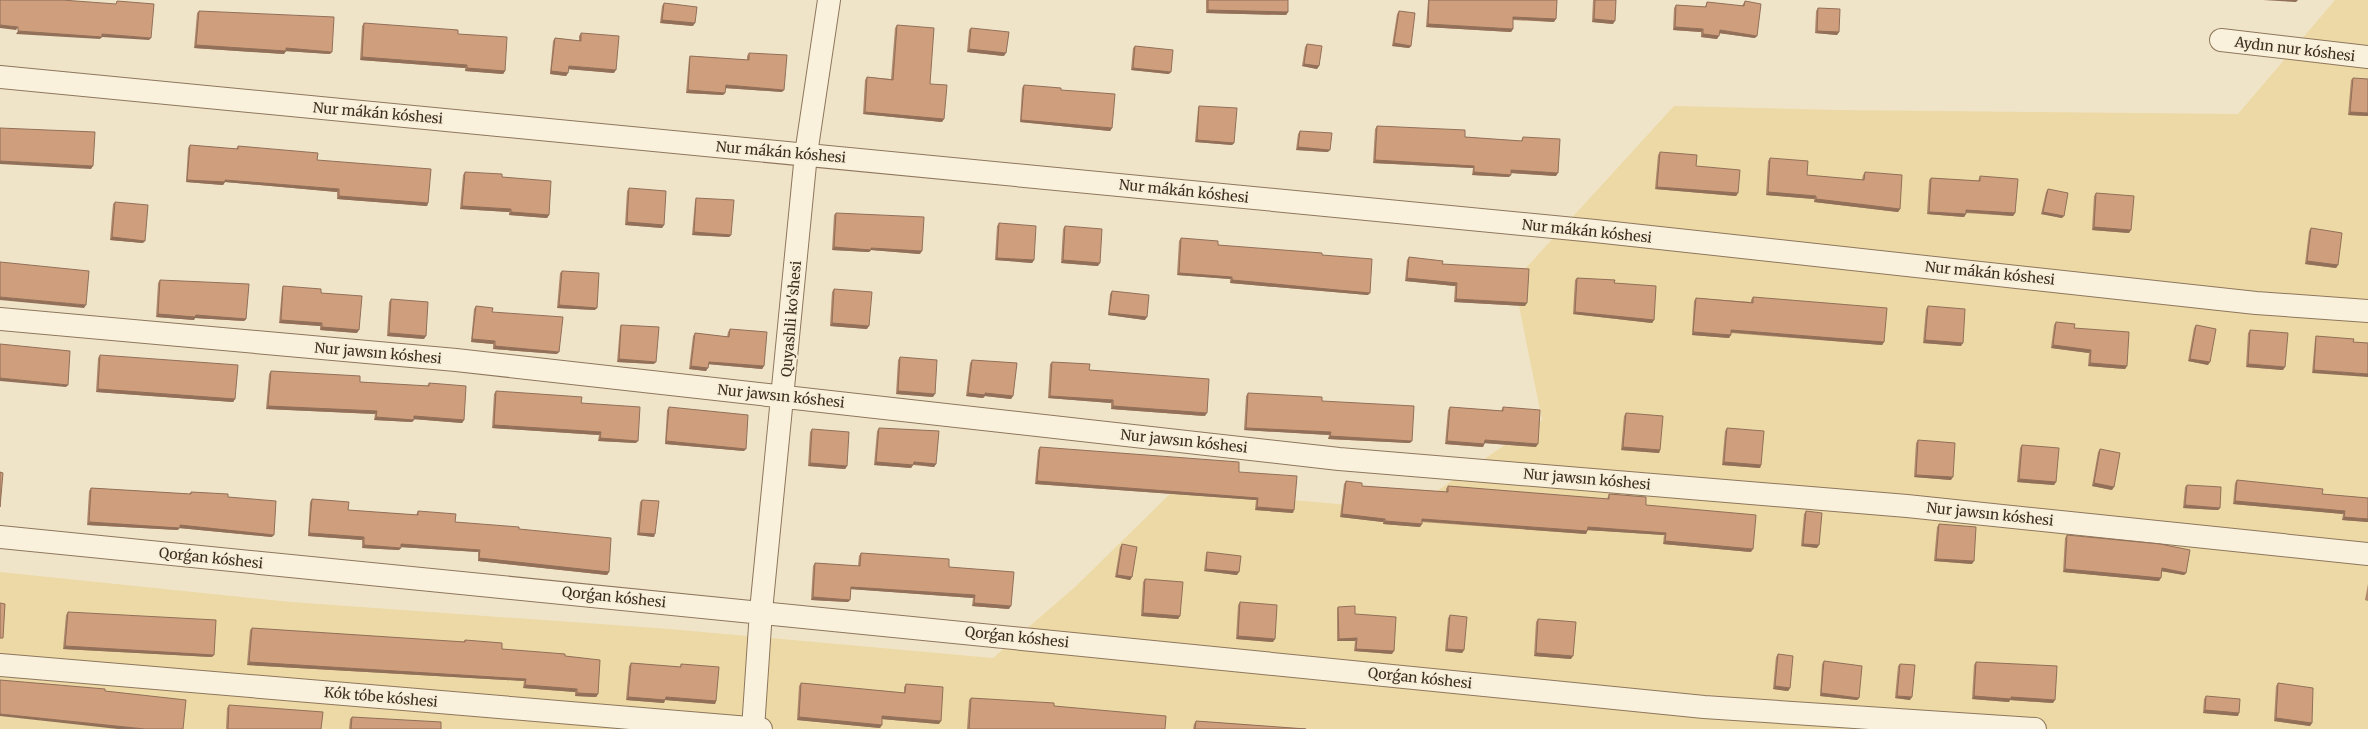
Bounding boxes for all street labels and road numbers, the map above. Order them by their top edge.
street label: Aydın nur kóshesi [2233,33,2357,65]
street label: Nur mákán kóshesi [312,98,444,128]
street label: Nur mákán kóshesi [715,137,847,167]
street label: Nur mákán kóshesi [1118,175,1250,207]
street label: Nur mákán kóshesi [1521,215,1653,247]
street label: Nur mákán kóshesi [1924,257,2056,289]
street label: Quyashli ko'shesi [777,260,805,378]
street label: Nur jawsın kóshesi [314,338,443,368]
street label: Nur jawsın kóshesi [717,380,846,412]
street label: Nur jawsın kóshesi [1120,425,1249,457]
street label: Nur jawsın kóshesi [1523,464,1652,494]
street label: Nur jawsın kóshesi [1926,498,2055,530]
street label: Qorǵan kóshesi [158,544,264,572]
street label: Qorǵan kóshesi [561,583,667,611]
street label: Qorǵan kóshesi [964,623,1070,651]
street label: Qorǵan kóshesi [1367,664,1473,692]
street label: Kók tóbe kóshesi [323,683,439,711]

